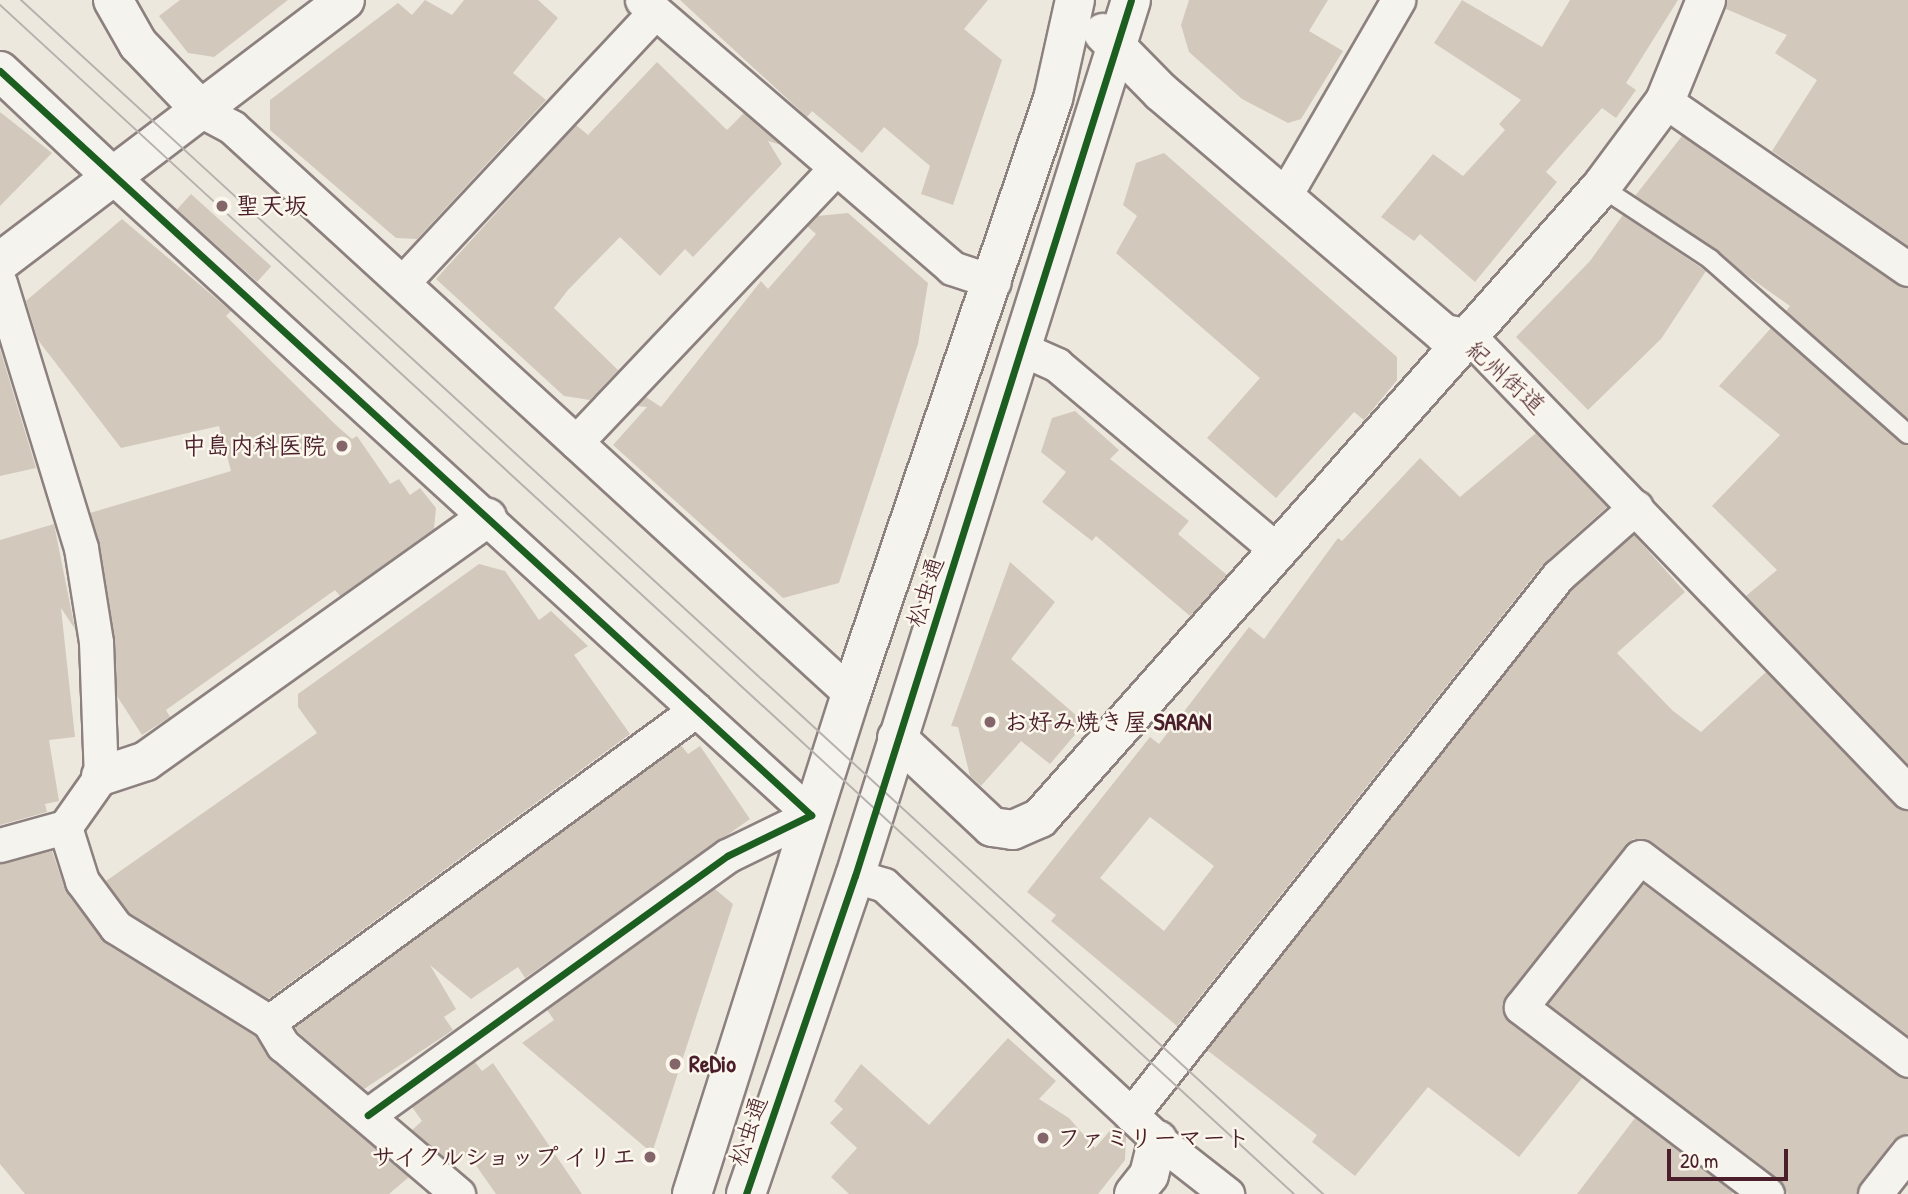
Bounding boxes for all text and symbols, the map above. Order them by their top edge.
place label: 聖天坂 [236,192,308,220]
marker: 聖天坂 [214,198,230,214]
street label: 紀州街道 [1461,334,1551,420]
place label: 中島内科医院 [182,432,326,460]
marker: 中島内科医院 [332,436,352,456]
street label: 松虫通 [900,553,950,631]
place label: お好み焼き屋 SARAN [1004,708,1212,736]
marker: お好み焼き屋 SARAN [982,714,998,730]
place label: ReDio [689,1050,736,1078]
marker: ReDio [667,1056,683,1072]
street label: 松虫通 [723,1092,773,1170]
place label: ファミリーマート [1057,1124,1249,1152]
marker: ファミリーマート [1035,1130,1051,1146]
scale bar [1670,1134,1791,1178]
place label: サイクルショップ イリエ [366,1143,636,1171]
text: 20 m [1680,1146,1718,1175]
marker: サイクルショップ イリエ [642,1149,658,1165]

